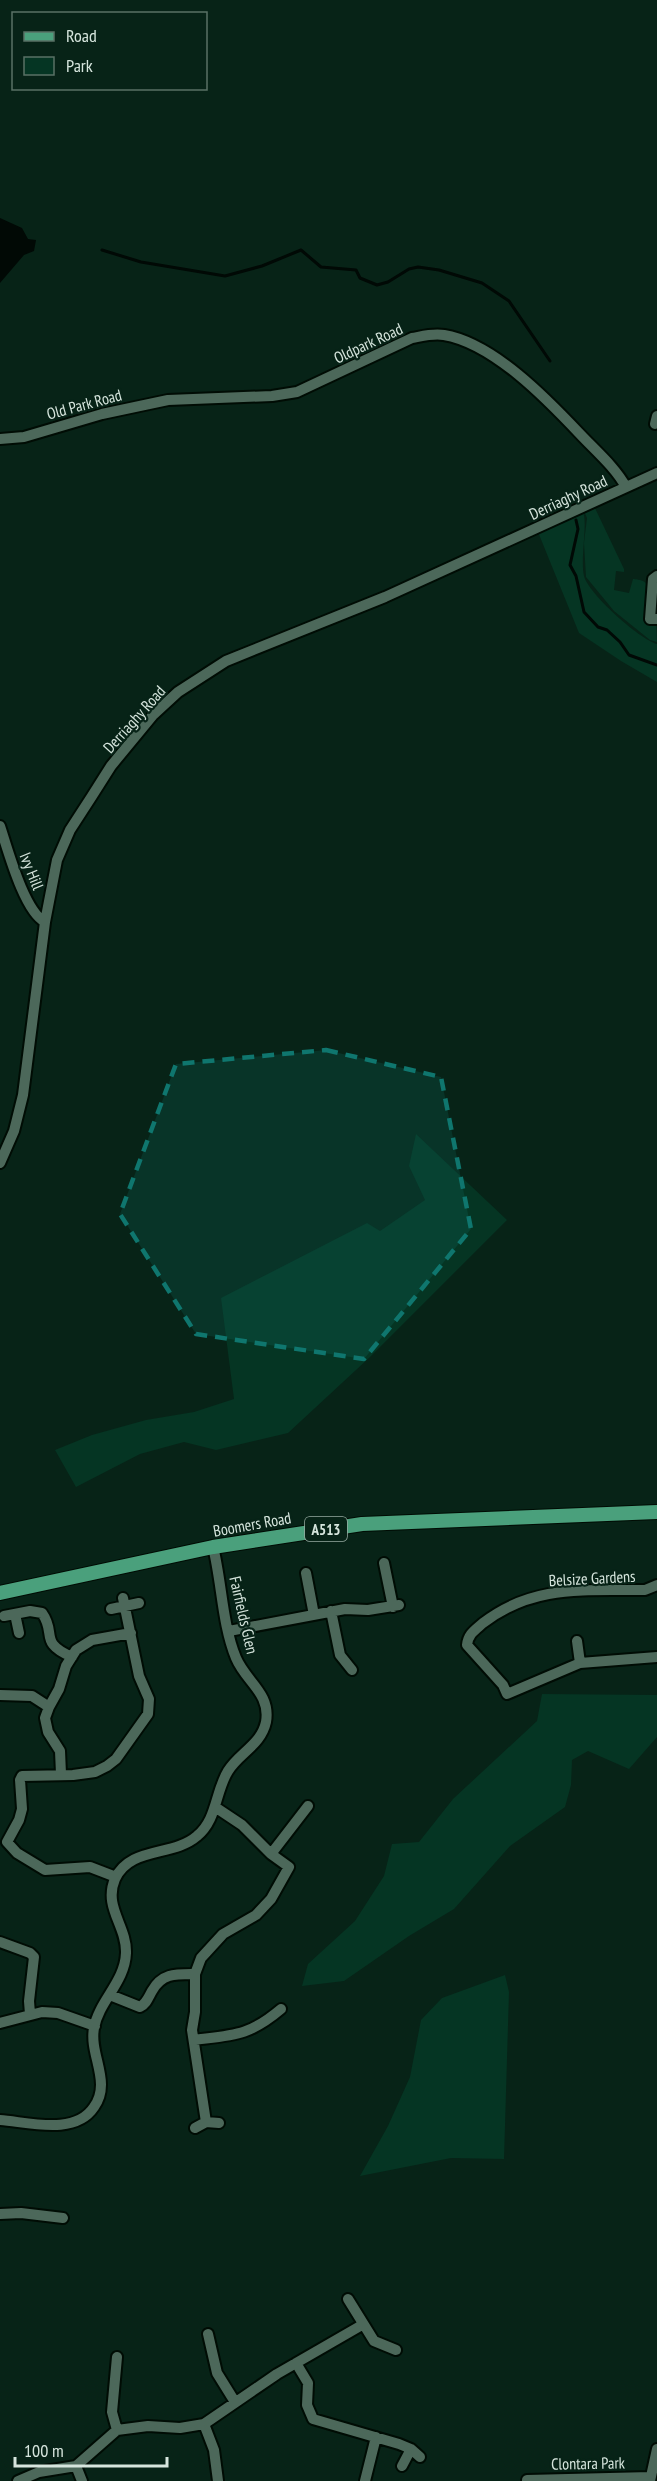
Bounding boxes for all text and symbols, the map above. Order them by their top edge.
legend [12,12,207,90]
text: Road [66,24,97,47]
text: Park [66,54,93,77]
street label: Oldpark Road [330,318,406,368]
street label: Old Park Road [44,384,124,424]
street label: Derriaghy Road [526,470,610,524]
street label: Derriaghy Road [99,681,170,757]
street label: Ivy Hill [16,849,49,893]
street label: Boomers Road [211,1507,293,1541]
road number: A513 [305,1517,347,1541]
street label: Belsize Gardens [548,1566,636,1590]
street label: Fairfields Glen [225,1574,263,1656]
scale bar [15,2430,166,2468]
text: 100 m [24,2439,64,2462]
street label: Clontara Park [551,2452,626,2474]

